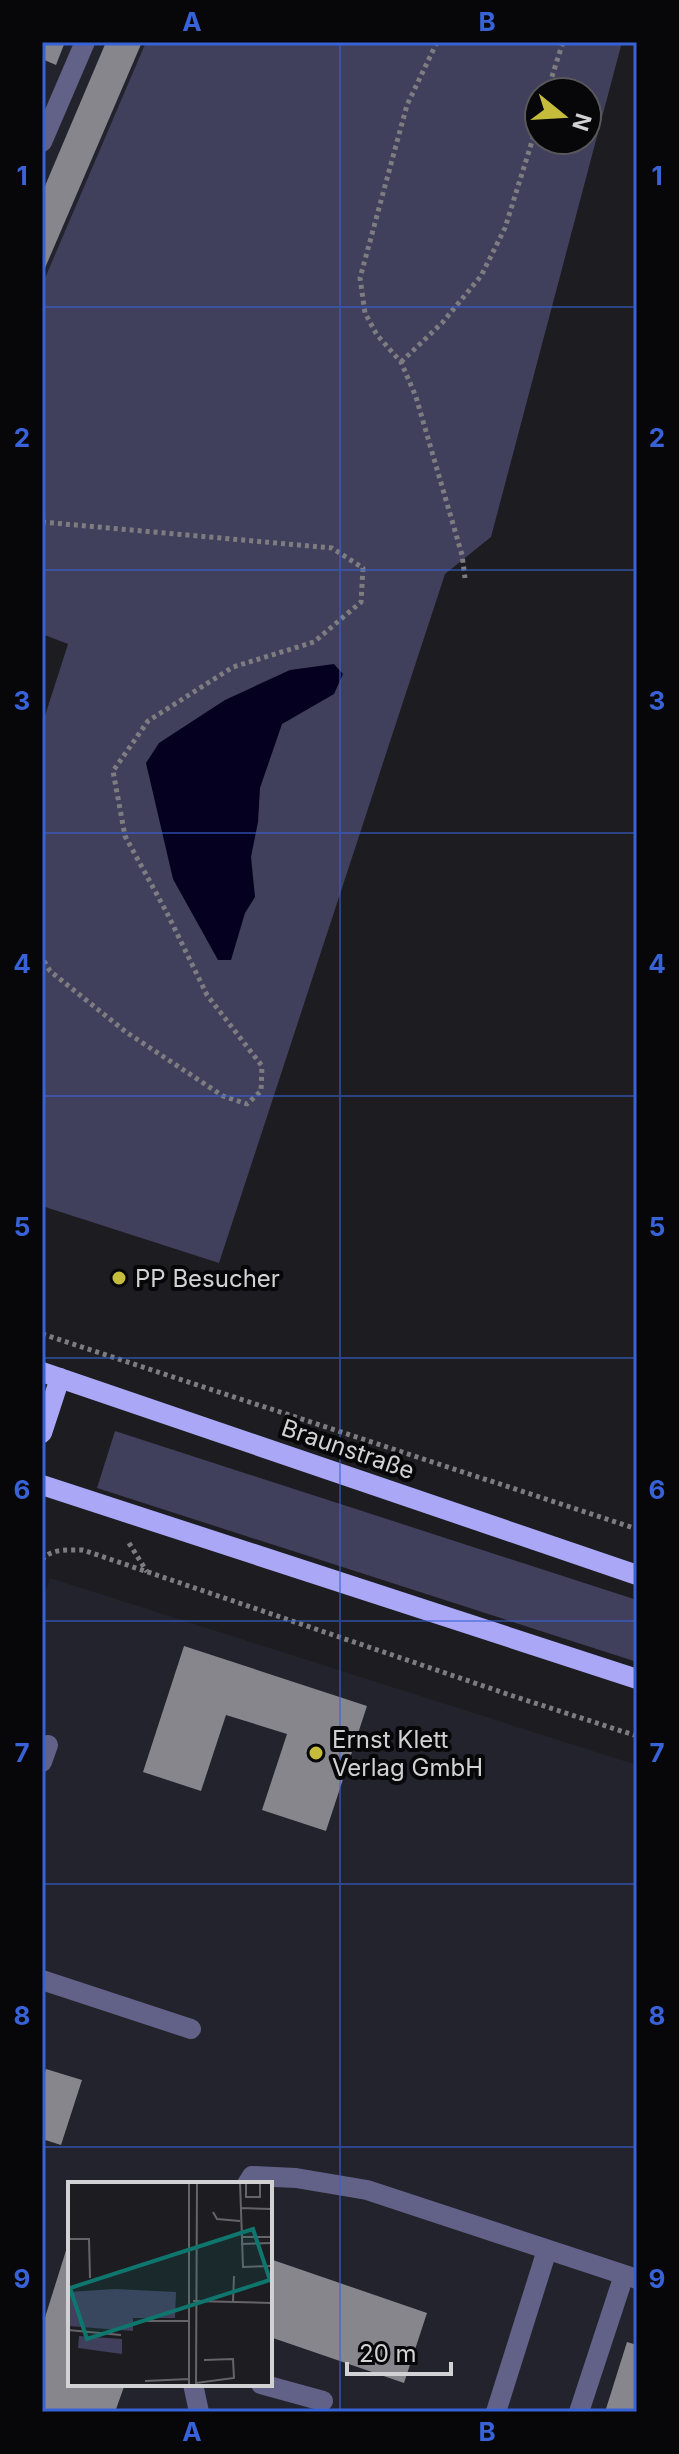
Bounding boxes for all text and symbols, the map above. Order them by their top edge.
text: A [182,6,202,37]
text: B [478,6,496,37]
north arrow [523,76,603,156]
text: N [567,110,597,134]
text: 1 [16,160,28,191]
text: 1 [651,160,663,191]
text: 2 [14,422,30,453]
text: 2 [649,422,665,453]
text: 3 [14,685,30,716]
text: 3 [649,685,665,716]
text: 4 [13,948,31,979]
text: 4 [648,948,666,979]
text: 5 [14,1211,30,1242]
text: 5 [649,1211,665,1242]
place label: PP Besucher [135,1264,280,1293]
marker: PP Besucher [110,1269,128,1287]
street label: Braunstraße [278,1413,418,1485]
text: 6 [14,1474,30,1505]
text: 6 [649,1474,665,1505]
place label: Ernst Klett Verlag GmbH [332,1725,483,1782]
text: 7 [14,1737,30,1768]
text: 7 [649,1737,665,1768]
marker: Ernst Klett Verlag GmbH [307,1744,325,1762]
text: 8 [14,2000,30,2031]
text: 8 [649,2000,665,2031]
inset map [68,2182,272,2386]
text: 9 [14,2263,30,2294]
text: 9 [649,2263,665,2294]
scale bar [347,2326,451,2376]
text: 20 m [359,2339,417,2368]
text: A [182,2416,202,2447]
text: B [478,2416,496,2447]

